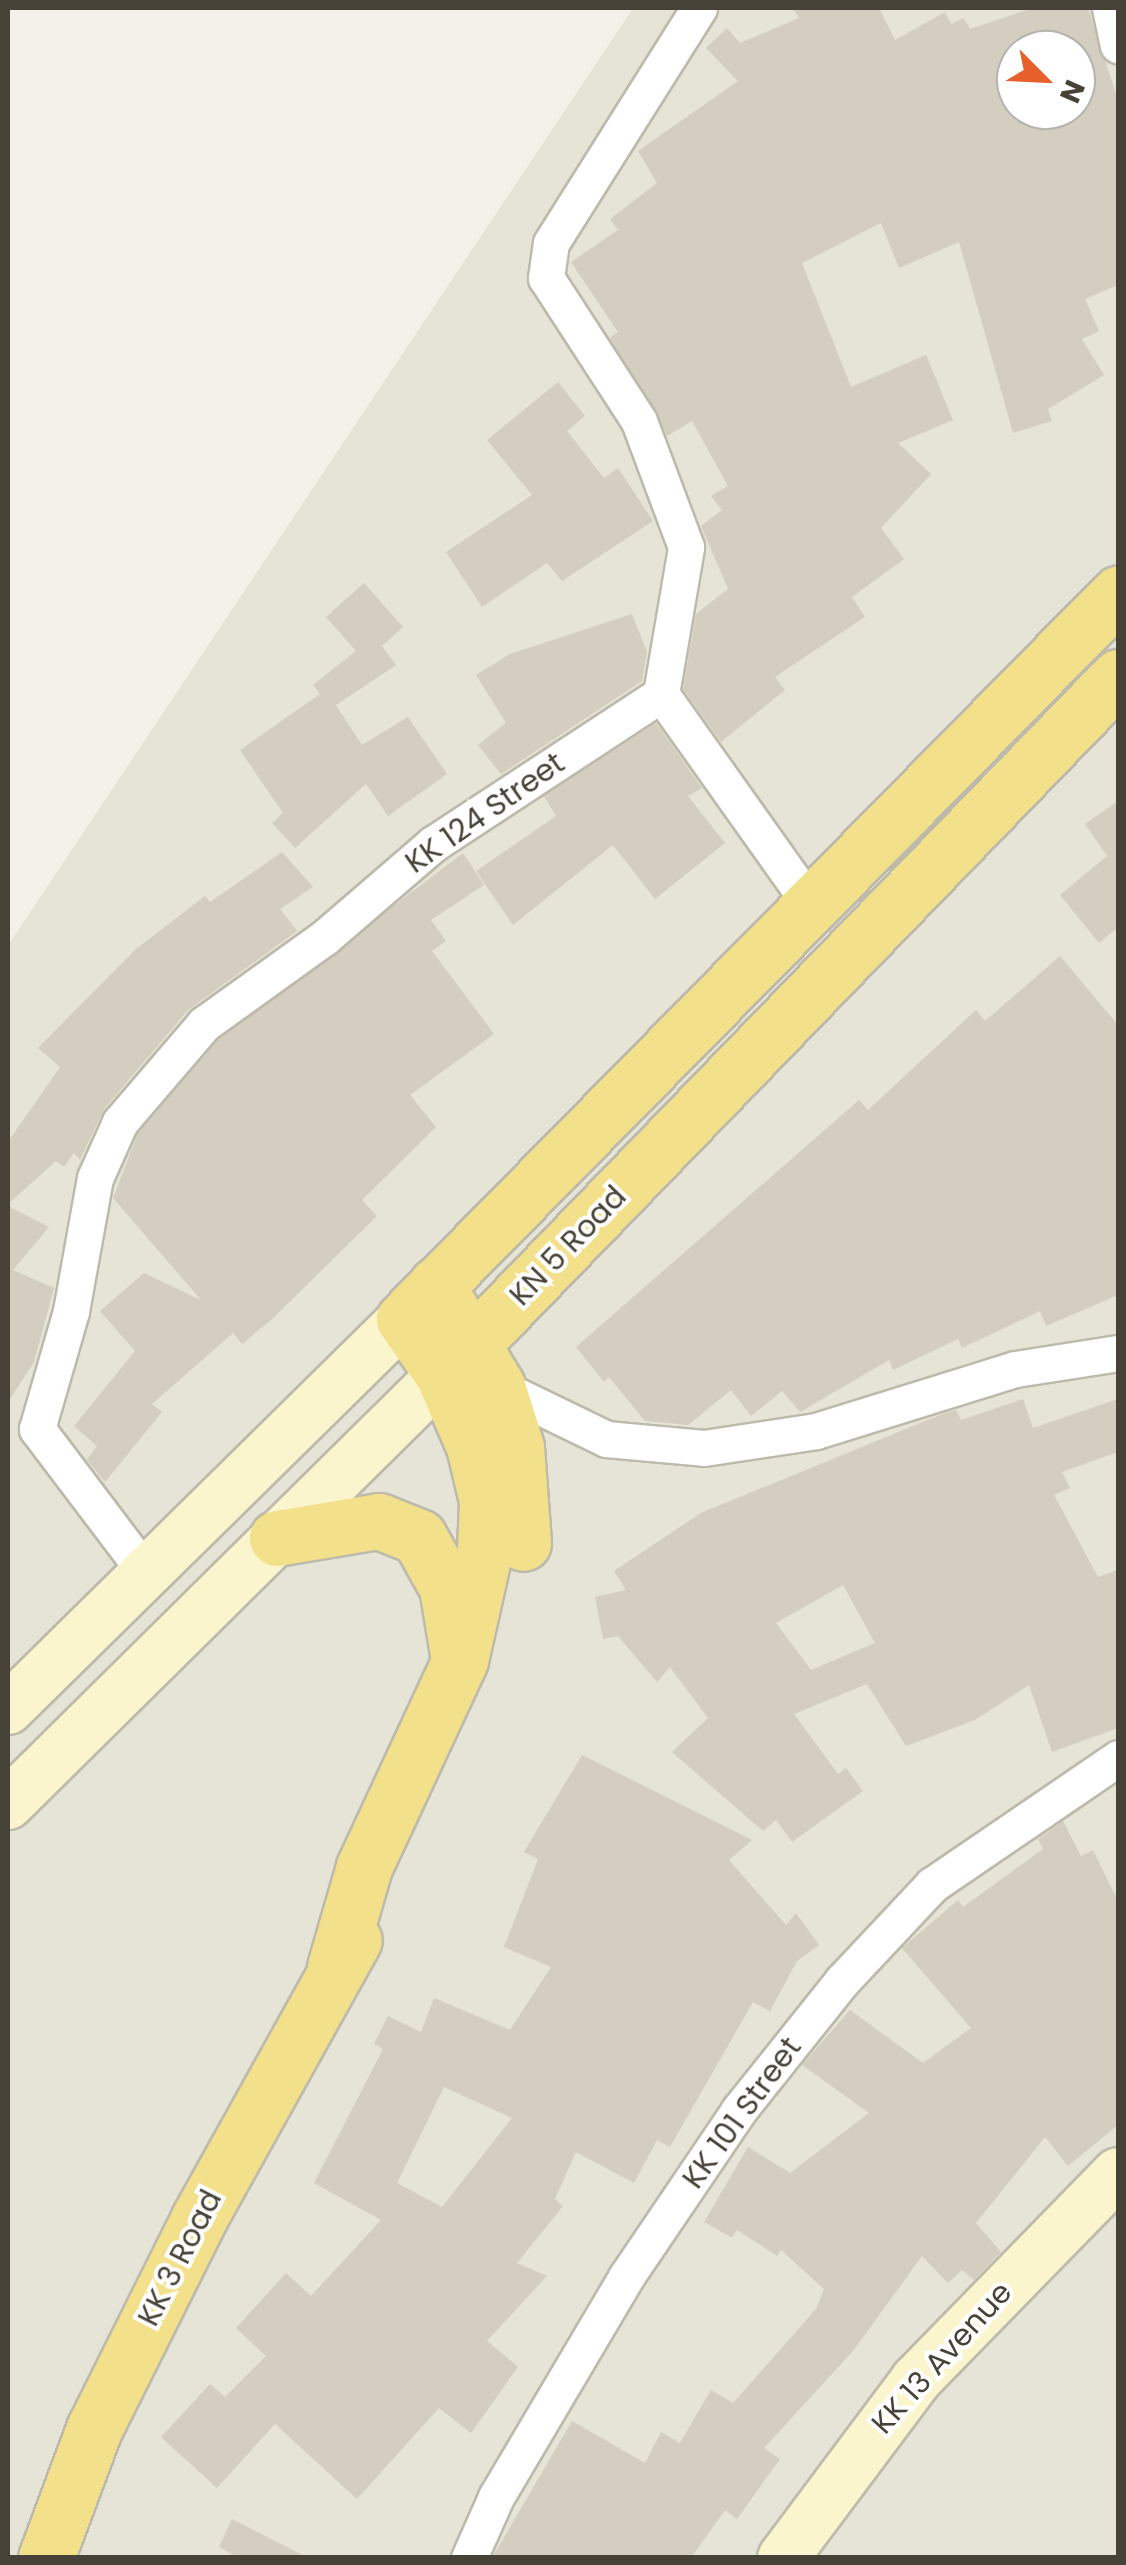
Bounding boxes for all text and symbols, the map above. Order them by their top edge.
north arrow [996,30,1096,130]
text: N [1050,74,1094,109]
street label: KK 124 Street [399,745,571,881]
street label: KN 5 Road [502,1179,634,1313]
street label: KK 101 Street [675,2030,809,2196]
street label: KK 3 Road [130,2184,230,2332]
street label: KK 13 Avenue [864,2275,1020,2441]

